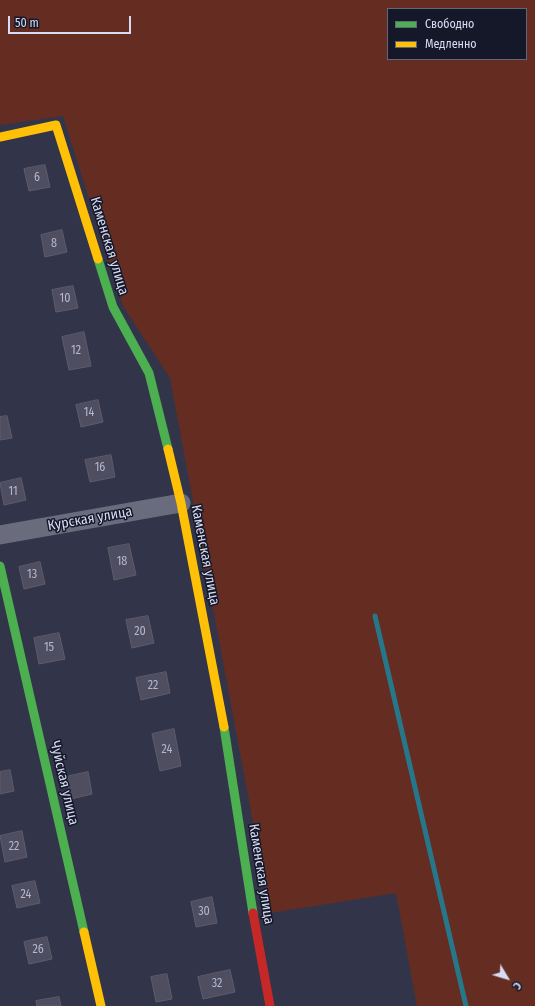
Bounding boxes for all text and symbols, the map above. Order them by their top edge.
scale bar [10,8,133,34]
legend [387,8,527,60]
text: 50 m [15,16,39,30]
text: Свободно [425,17,474,31]
text: Медленно [425,37,477,51]
house number: 6 [34,171,40,185]
street label: Каменская улица [86,195,132,297]
house number: 8 [51,237,57,251]
house number: 10 [60,292,70,306]
house number: 12 [71,344,81,358]
house number: 14 [84,406,94,420]
house number: 16 [95,461,105,475]
house number: 11 [8,485,18,499]
street label: Курская улица [46,503,134,535]
street label: Каменская улица [187,504,223,606]
house number: 18 [117,555,127,569]
house number: 13 [27,568,37,582]
house number: 20 [134,625,146,639]
house number: 15 [44,641,54,655]
house number: 22 [148,679,158,693]
street label: Чуйская улица [46,739,82,827]
house number: 24 [162,743,172,757]
street label: Каменская улица [245,822,277,926]
house number: 22 [9,840,19,854]
house number: 24 [21,888,31,902]
house number: 30 [198,905,210,919]
house number: 26 [32,943,44,957]
north arrow [487,958,527,998]
house number: 32 [212,977,222,991]
text: С [510,979,524,992]

